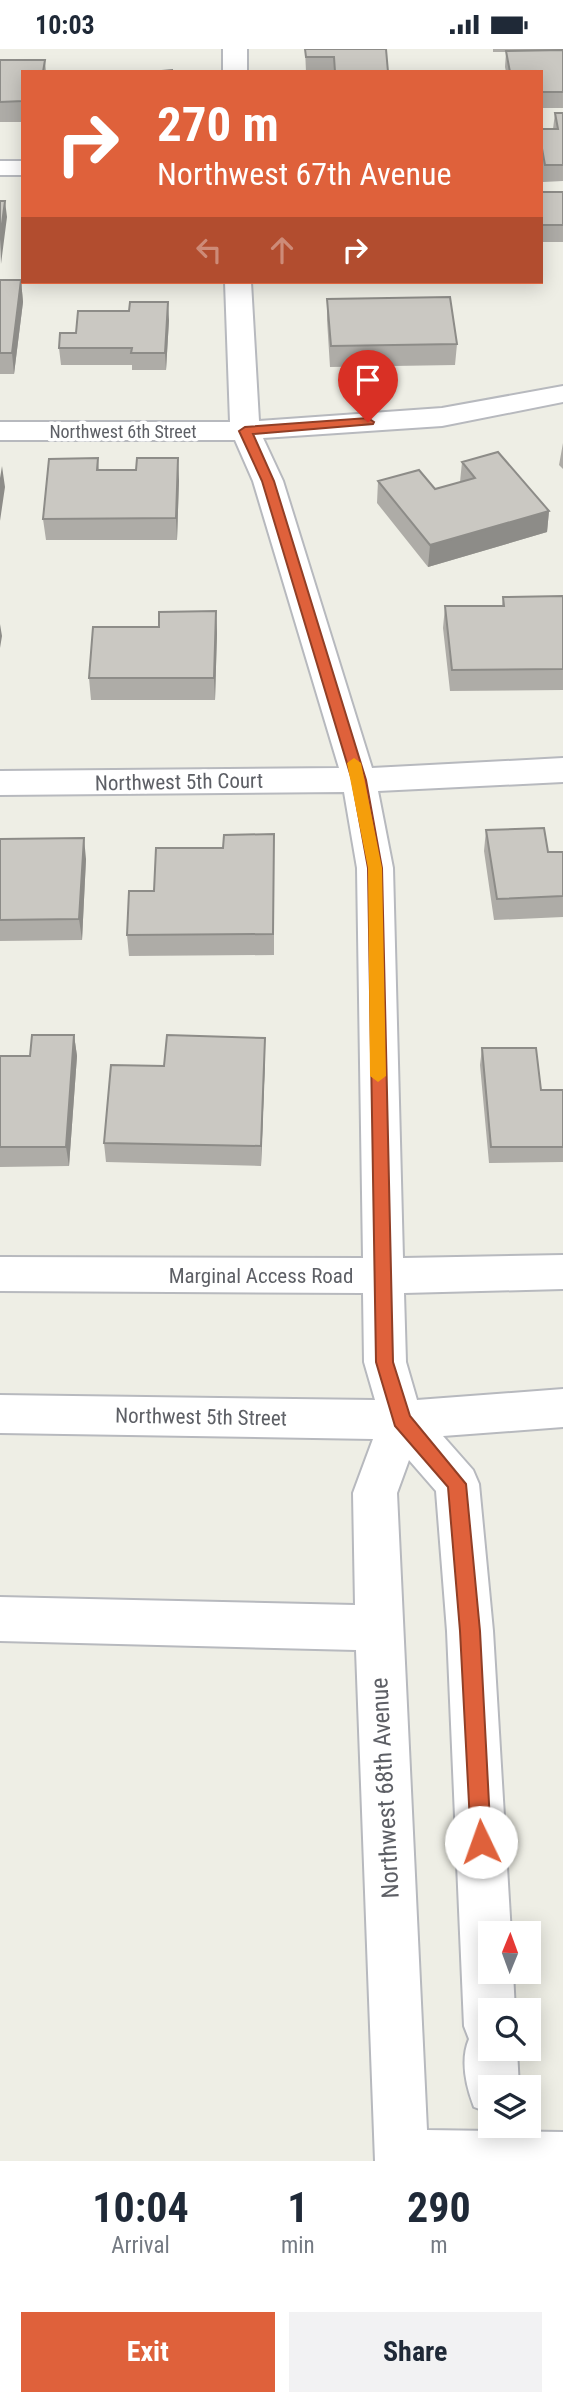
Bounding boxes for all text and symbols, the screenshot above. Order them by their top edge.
text: 10:03 [35,10,95,40]
text: 270 m [157,96,279,153]
icon: right [42,98,133,189]
text: Northwest 67th Avenue [157,155,452,193]
icon: left [190,231,228,269]
icon: ahead [263,231,301,269]
icon: right [336,231,374,269]
pin [338,350,398,422]
icon: arrive [349,361,387,399]
street label: Northwest 6th Street [49,421,197,442]
street label: Northwest 5th Court [95,769,263,795]
street label: Marginal Access Road [169,1264,353,1288]
street label: Northwest 5th Street [115,1404,287,1430]
street label: Northwest 68th Avenue [365,1677,405,1899]
position arrow [444,1805,518,1879]
north arrow [478,1921,541,1985]
map controls [478,1921,541,2138]
button: search [478,1998,541,2061]
button: layers [478,2075,541,2138]
text: 10:04 [92,2183,189,2232]
text: 1 [287,2183,308,2232]
text: 290 [407,2183,471,2232]
text: Arrival [111,2232,170,2259]
text: min [281,2232,315,2259]
text: m [430,2232,447,2259]
button: Exit [21,2312,275,2392]
button: Share [289,2312,542,2392]

